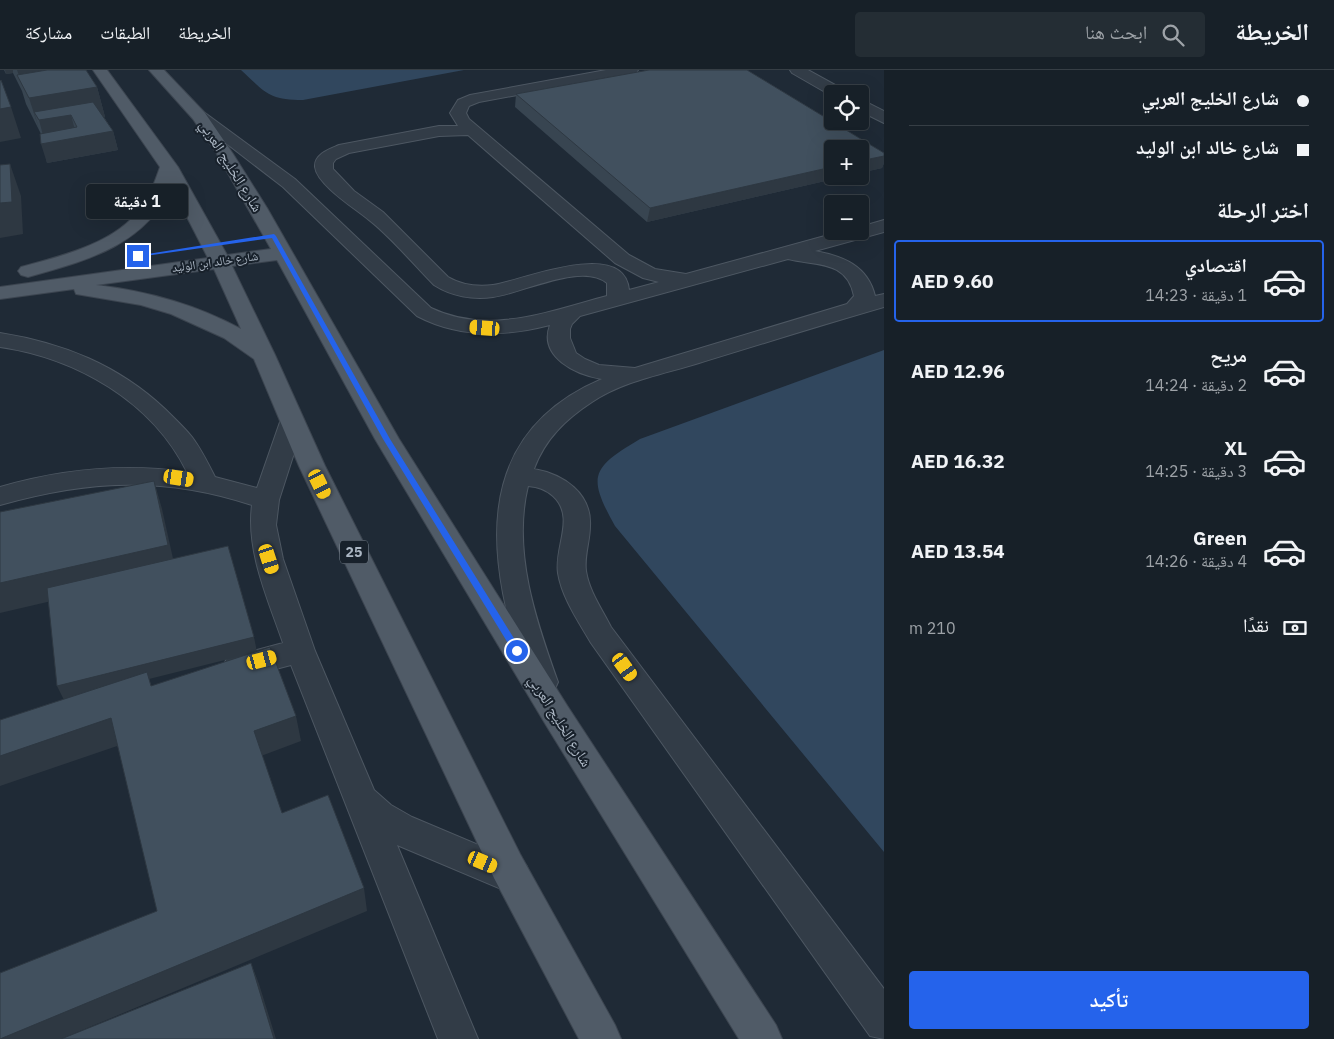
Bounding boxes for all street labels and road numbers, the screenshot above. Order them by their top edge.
street label: شارع الخليج العربي [193,116,267,217]
street label: شارع خالد ابن الوليد [171,248,259,276]
road number: 25 [340,541,368,564]
street label: شارع الخليج العربي [522,671,596,772]

